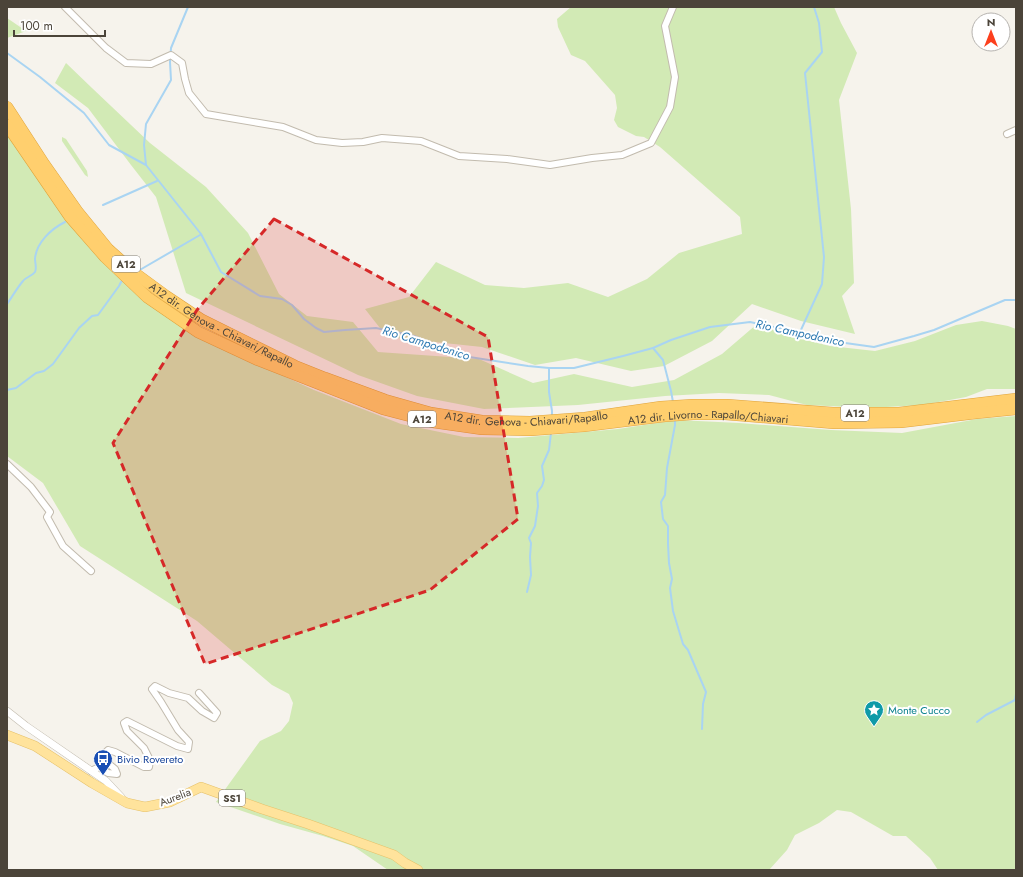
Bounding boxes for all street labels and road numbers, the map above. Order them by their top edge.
road number: A12 [112,256,140,272]
street label: A12 dir. Genova - Chiavari/Rapallo [146,278,296,372]
road number: A12 [841,405,869,421]
street label: A12 dir. Livorno - Rapallo/Chiavari [627,406,789,429]
street label: A12 dir. Genova - Chiavari/Rapallo [444,407,609,430]
road number: A12 [408,411,436,427]
street label: Aurelia [157,784,193,810]
road number: SS1 [219,790,245,806]

